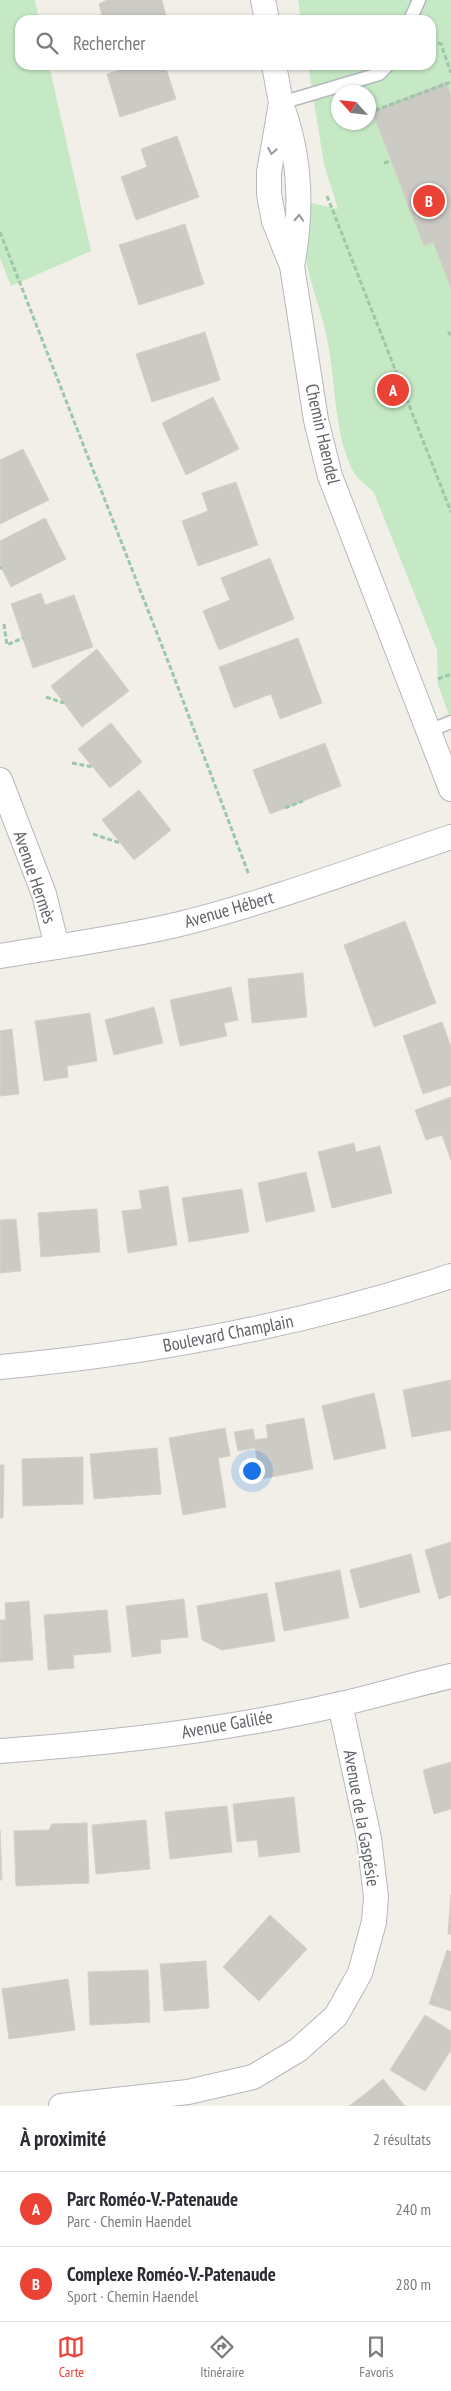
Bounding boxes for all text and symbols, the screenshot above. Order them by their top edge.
search box [15,15,436,70]
icon: search [33,29,61,57]
text: Rechercher [73,31,145,55]
north arrow [331,85,376,130]
one-way arrow [268,147,278,155]
pin: B [413,182,445,220]
one-way arrow [294,214,304,222]
pin: A [377,371,409,409]
street label: Chemin Haendel [300,381,346,487]
street label: Avenue Hermès [8,828,62,926]
street label: Avenue Hébert [182,885,276,933]
street label: Boulevard Champlain [161,1309,295,1357]
your location [239,1458,265,1484]
street label: Avenue Galilée [179,1705,275,1743]
street label: Avenue de la Gaspésie [339,1748,385,1888]
text: À proximité [20,2125,106,2152]
text: 2 résultats [373,2129,431,2149]
text: Parc Roméo-V.-Patenaude [67,2187,238,2211]
text: A [32,2199,40,2219]
text: 240 m [396,2199,431,2219]
text: Parc · Chemin Haendel [67,2211,191,2231]
text: Complexe Roméo-V.-Patenaude [67,2262,276,2286]
text: B [32,2274,40,2294]
text: 280 m [396,2274,431,2294]
text: Sport · Chemin Haendel [67,2286,198,2306]
tab: Carte [57,2333,85,2381]
tab: Itinéraire [200,2333,244,2381]
tab: Favoris [359,2333,394,2381]

